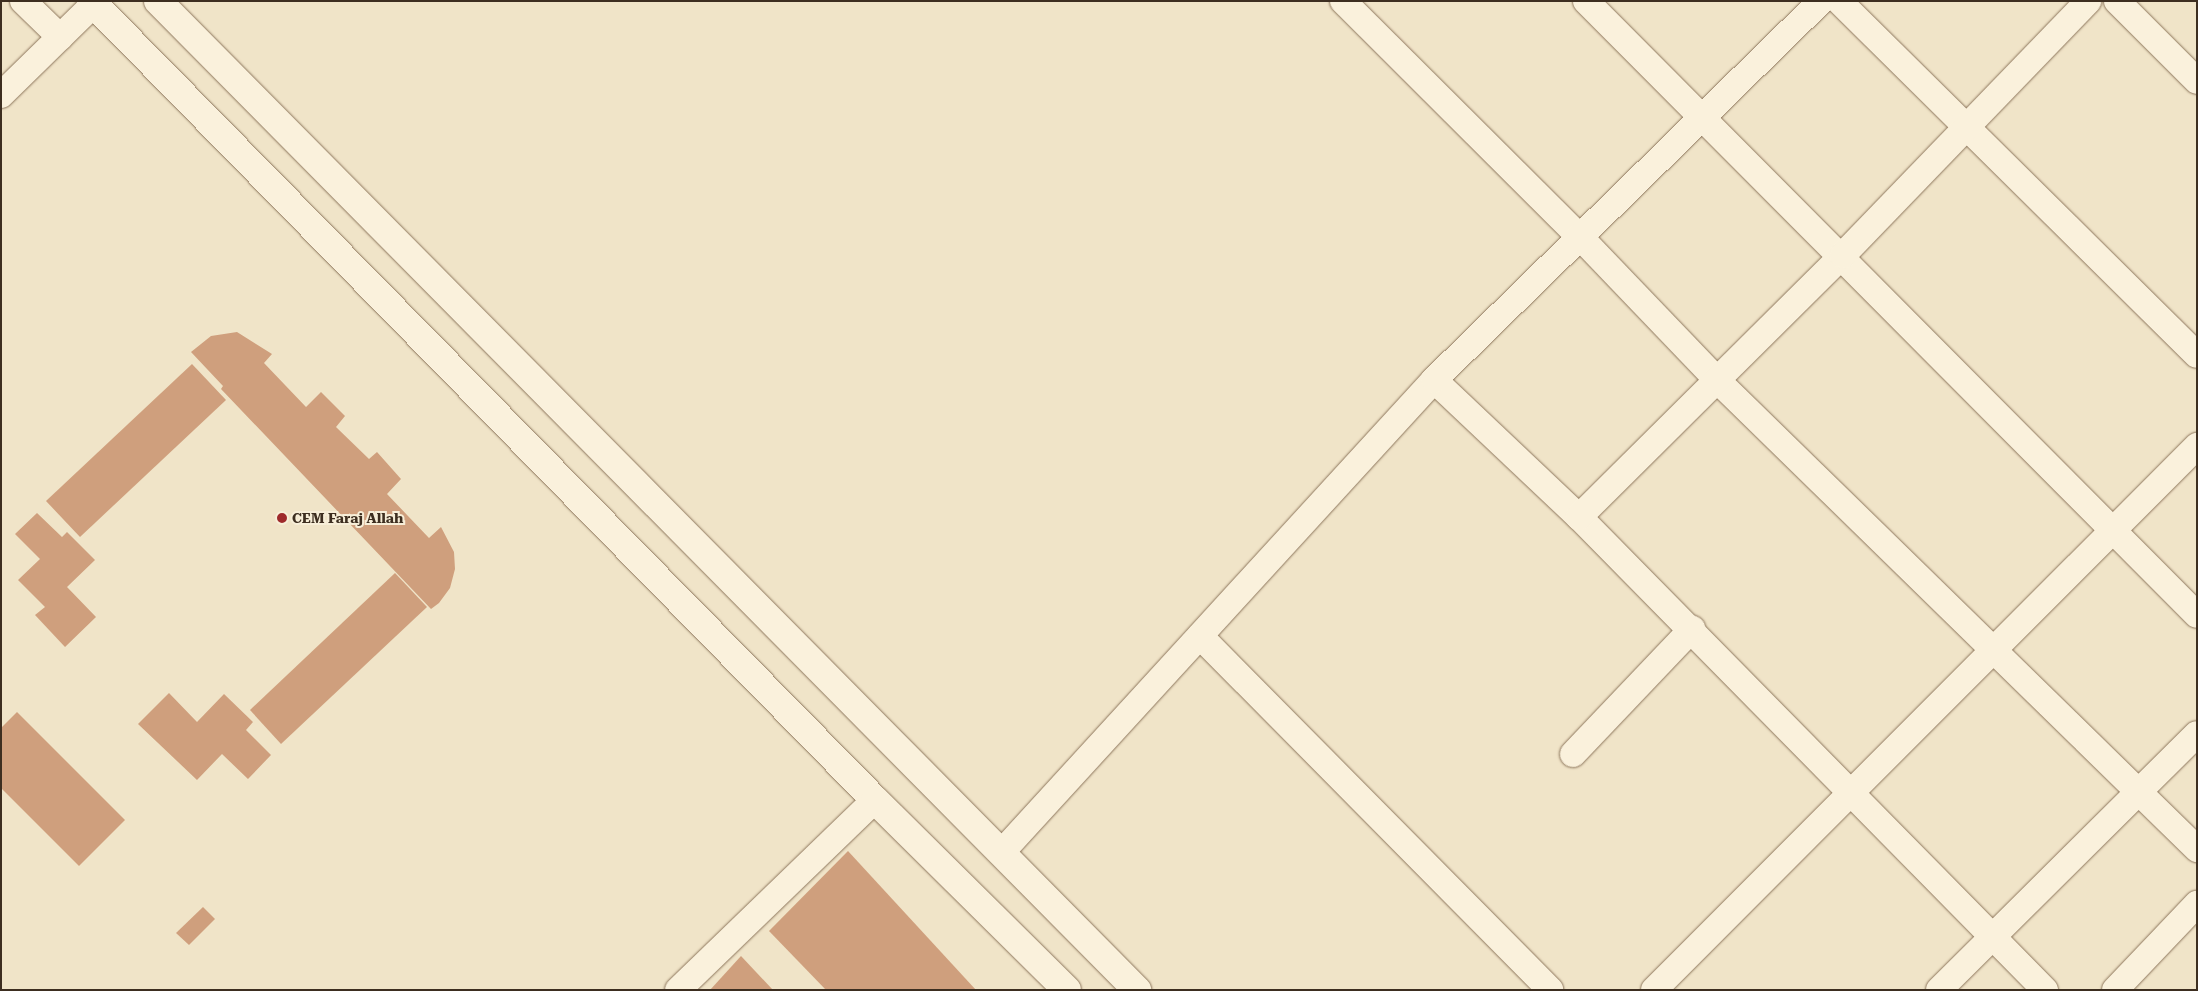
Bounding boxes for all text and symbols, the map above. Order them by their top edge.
place label: CEM Faraj Allah [292,510,403,526]
marker: CEM Faraj Allah [276,512,288,524]

